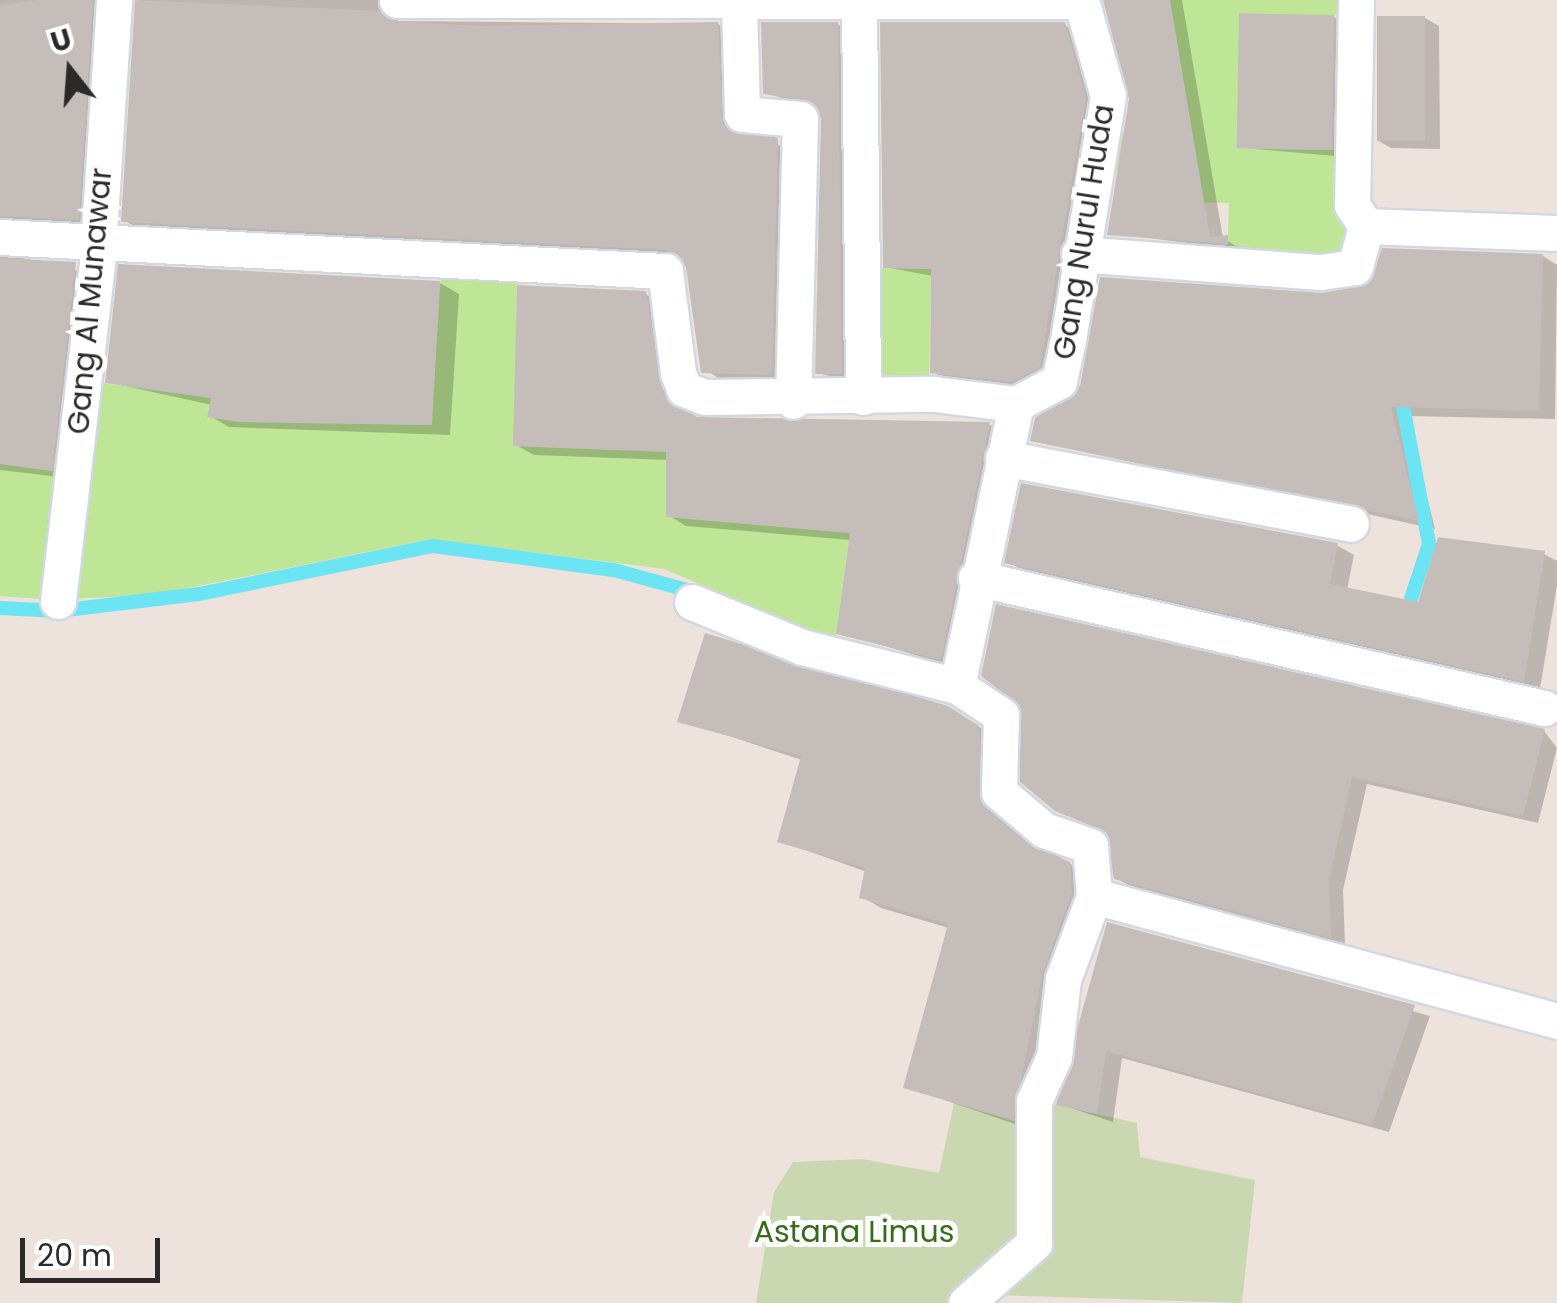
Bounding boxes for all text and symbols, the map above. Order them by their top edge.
text: U [46,19,76,62]
north arrow [20,20,120,120]
street label: Gang Nurul Huda [1046,102,1122,362]
street label: Gang Al Munawar [60,166,120,436]
park label: Astana Limus [754,1214,954,1250]
scale bar [25,1218,165,1280]
text: 20 m [37,1234,112,1277]

